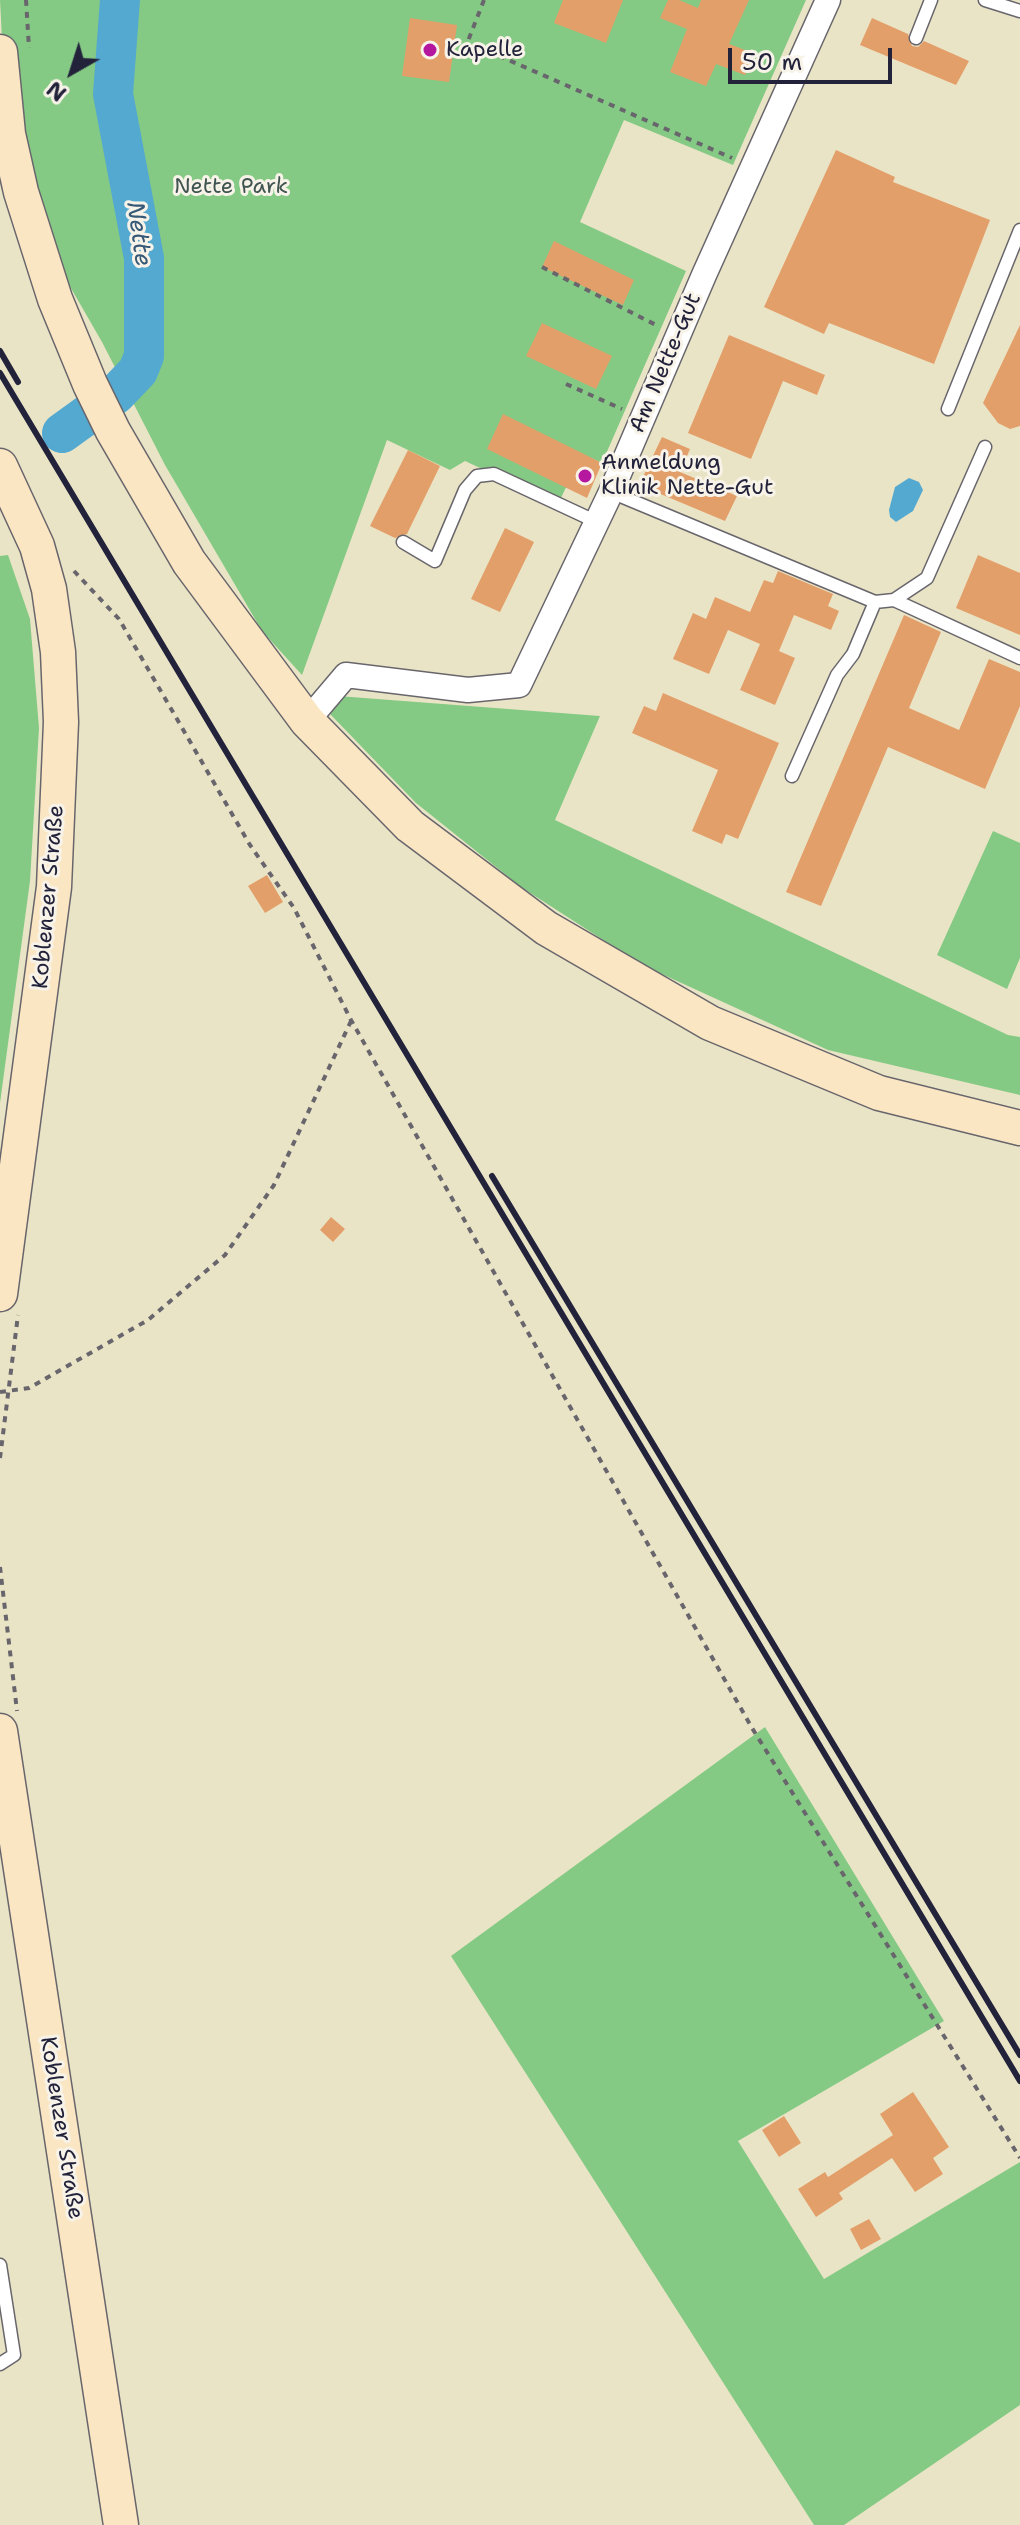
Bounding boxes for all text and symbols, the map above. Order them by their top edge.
north arrow [32,32,112,112]
scale bar [732,32,896,82]
place label: Kapelle [446,37,523,63]
marker: Kapelle [421,41,439,59]
text: 50 m [742,46,802,78]
text: N [41,74,72,108]
park label: Nette Park [174,174,288,200]
water label: Nette [119,200,157,268]
street label: Am Nette-Gut [625,289,707,437]
place label: Anmeldung Klinik Nette-Gut [601,450,773,502]
marker: Anmeldung Klinik Nette-Gut [576,467,594,485]
street label: Koblenzer Straße [28,804,70,990]
street label: Koblenzer Straße [34,2035,88,2221]

